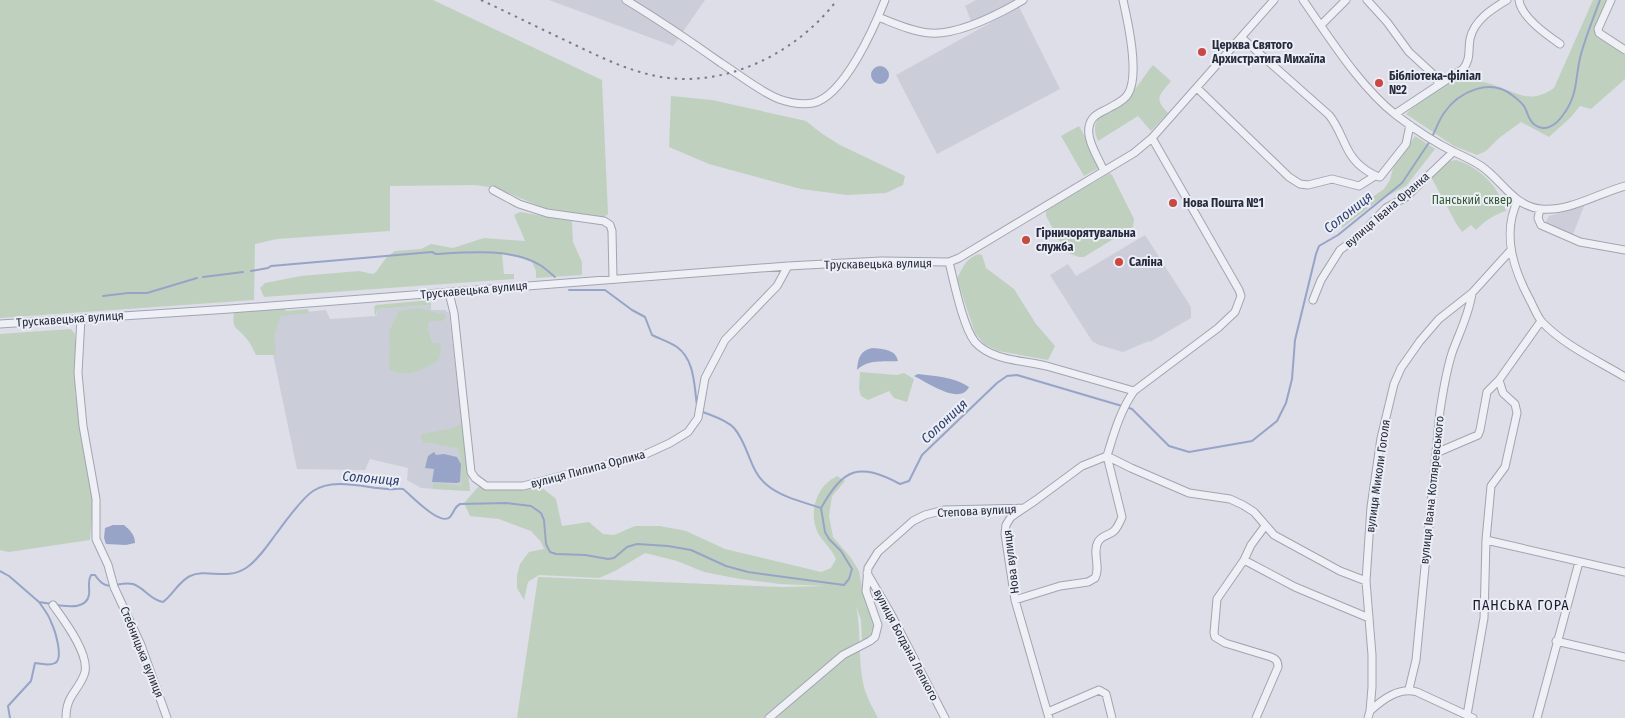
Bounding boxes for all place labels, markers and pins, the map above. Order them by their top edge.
place label: Церква Святого Архистратига Михаїла [1211,38,1326,66]
marker: Церква Святого Архистратига Михаїла [1196,46,1208,58]
place label: Бібліотека-філіал №2 [1389,69,1481,97]
marker: Бібліотека-філіал №2 [1373,77,1385,89]
place label: Нова Пошта №1 [1183,196,1264,210]
marker: Нова Пошта №1 [1167,197,1179,209]
place label: Гірничорятувальна служба [1036,226,1136,254]
marker: Гірничорятувальна служба [1020,234,1032,246]
place label: Саліна [1129,255,1163,269]
marker: Саліна [1113,256,1125,268]

